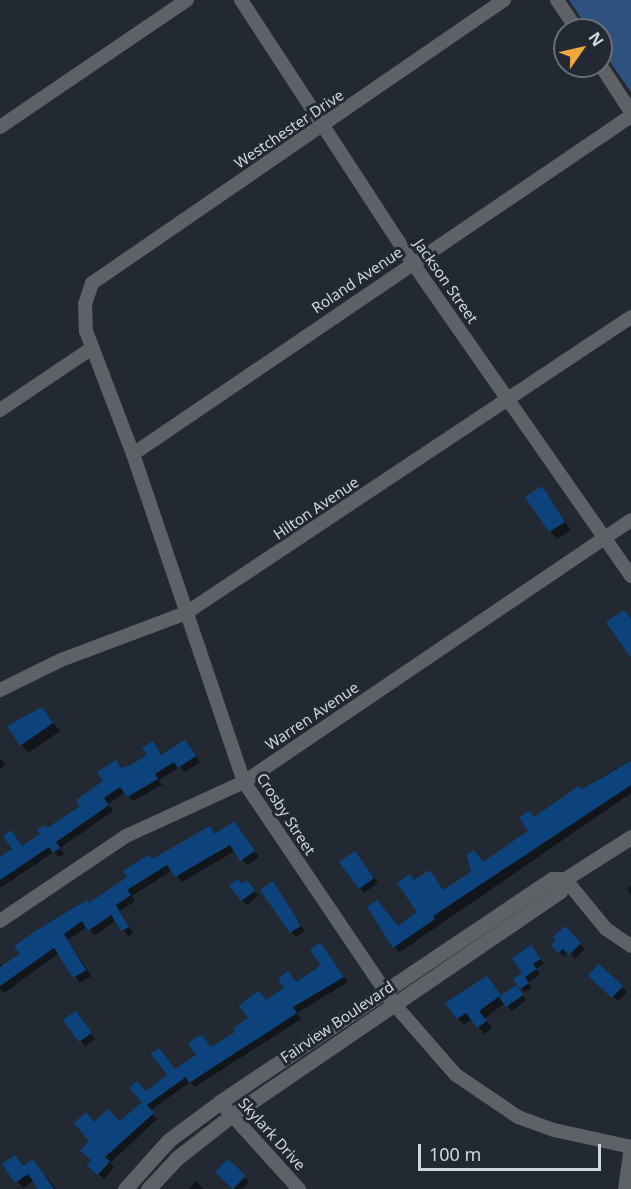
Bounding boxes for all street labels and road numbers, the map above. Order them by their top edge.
street label: Westchester Drive [231,86,347,172]
street label: Jackson Street [410,235,482,327]
street label: Roland Avenue [308,243,406,317]
street label: Hilton Avenue [270,473,362,543]
street label: Warren Avenue [262,678,362,754]
street label: Crosby Street [253,770,319,858]
street label: Fairview Boulevard [277,977,397,1067]
street label: Skylark Drive [235,1094,309,1174]

